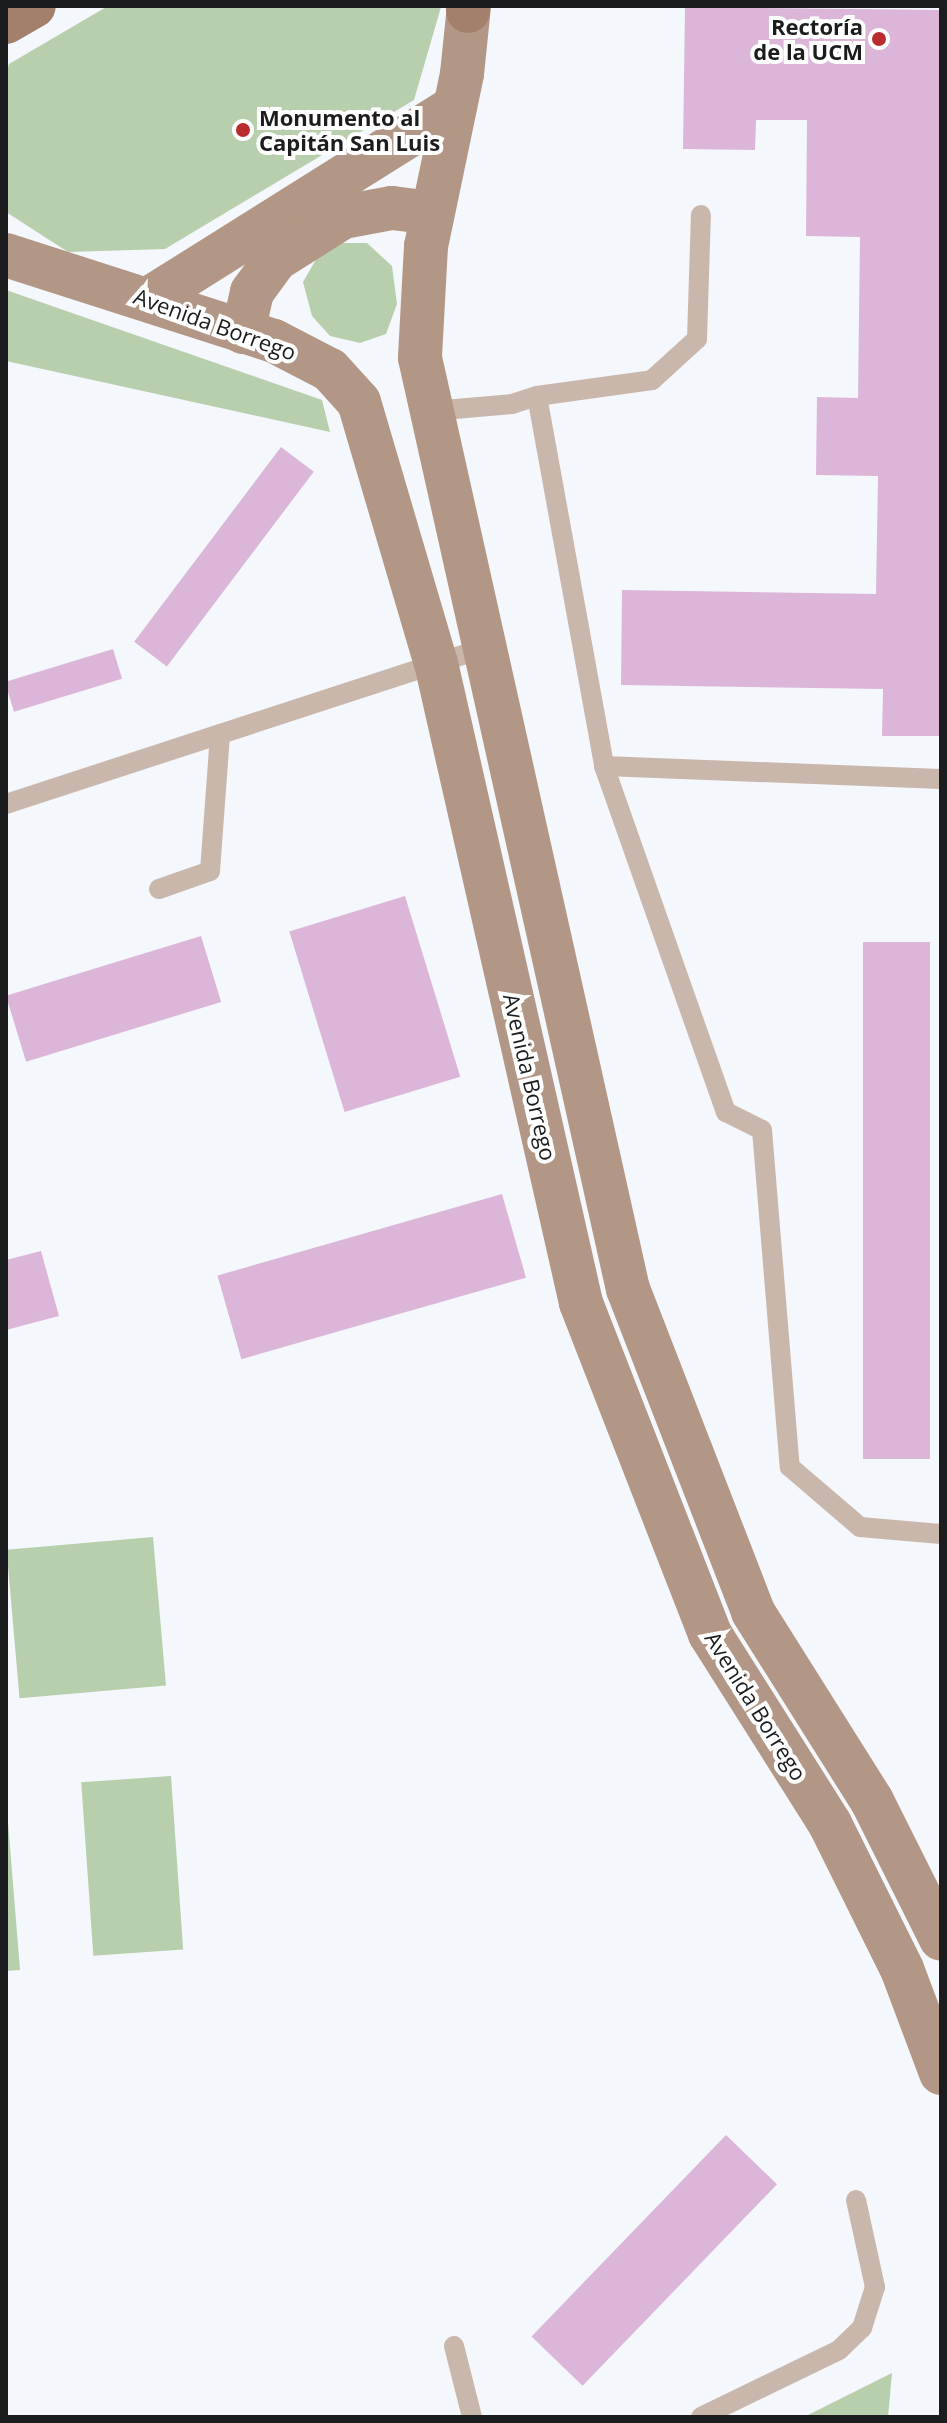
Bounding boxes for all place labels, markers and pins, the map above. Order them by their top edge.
place label: Rectoría de la UCM [753,13,863,64]
marker: Rectoría de la UCM [870,30,888,48]
place label: Monumento al Capitán San Luis [259,104,440,156]
marker: Monumento al Capitán San Luis [234,121,252,139]

